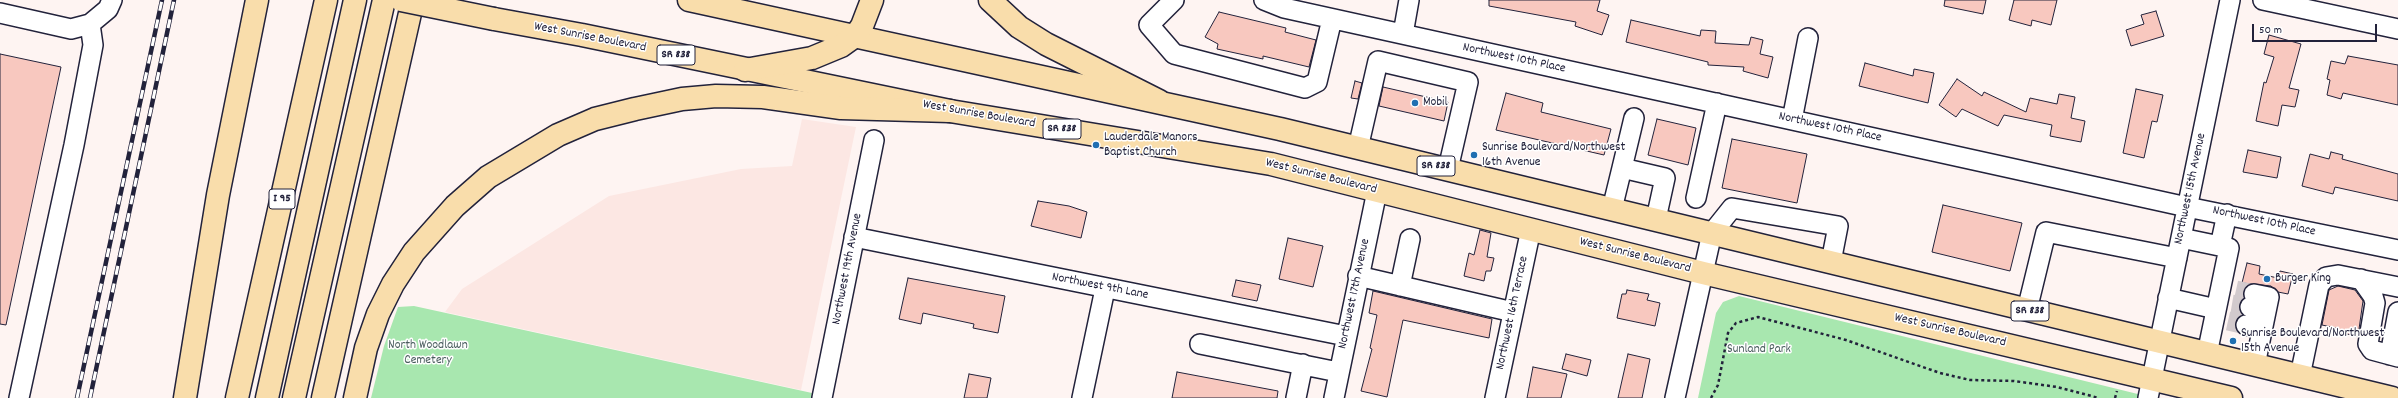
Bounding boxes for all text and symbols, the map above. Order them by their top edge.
scale bar [2254,16,2379,42]
street label: West Sunrise Boulevard [533,19,647,57]
text: 50 m [2259,22,2282,39]
street label: Northwest 10th Place [1461,40,1567,78]
road number: SR 838 [657,45,695,65]
place label: Mobil [1423,95,1448,111]
street label: West Sunrise Boulevard [922,97,1036,133]
marker: Mobil [1410,98,1420,108]
street label: Northwest 10th Place [1777,109,1883,147]
road number: SR 838 [1043,119,1081,139]
place label: Lauderdale Manors Baptist Church [1104,130,1197,161]
street label: Northwest 15th Avenue [2172,132,2210,246]
marker: Lauderdale Manors Baptist Church [1091,140,1101,150]
place label: Sunrise Boulevard/Northwest 16th Avenue [1482,140,1625,171]
marker: Sunrise Boulevard/Northwest 16th Avenue [1469,150,1479,160]
street label: West Sunrise Boulevard [1264,156,1378,198]
road number: SR 838 [1417,156,1455,176]
road number: I 95 [269,189,295,209]
street label: Northwest 10th Place [2211,203,2317,241]
street label: Northwest 19th Avenue [830,212,866,326]
street label: West Sunrise Boulevard [1578,235,1692,277]
street label: Northwest 17th Avenue [1336,237,1374,351]
street label: Northwest 16th Terrace [1493,255,1533,371]
street label: Northwest 9th Lane [1050,270,1150,304]
place label: Burger King [2275,271,2331,287]
marker: Burger King [2262,274,2272,284]
road number: SR 838 [2011,301,2049,321]
street label: West Sunrise Boulevard [1893,311,2007,351]
place label: Sunrise Boulevard/Northwest 15th Avenue [2241,326,2384,357]
marker: Sunrise Boulevard/Northwest 15th Avenue [2228,336,2238,346]
park label: North Woodlawn Cemetery [388,338,468,369]
park label: Sunland Park [1727,342,1791,358]

